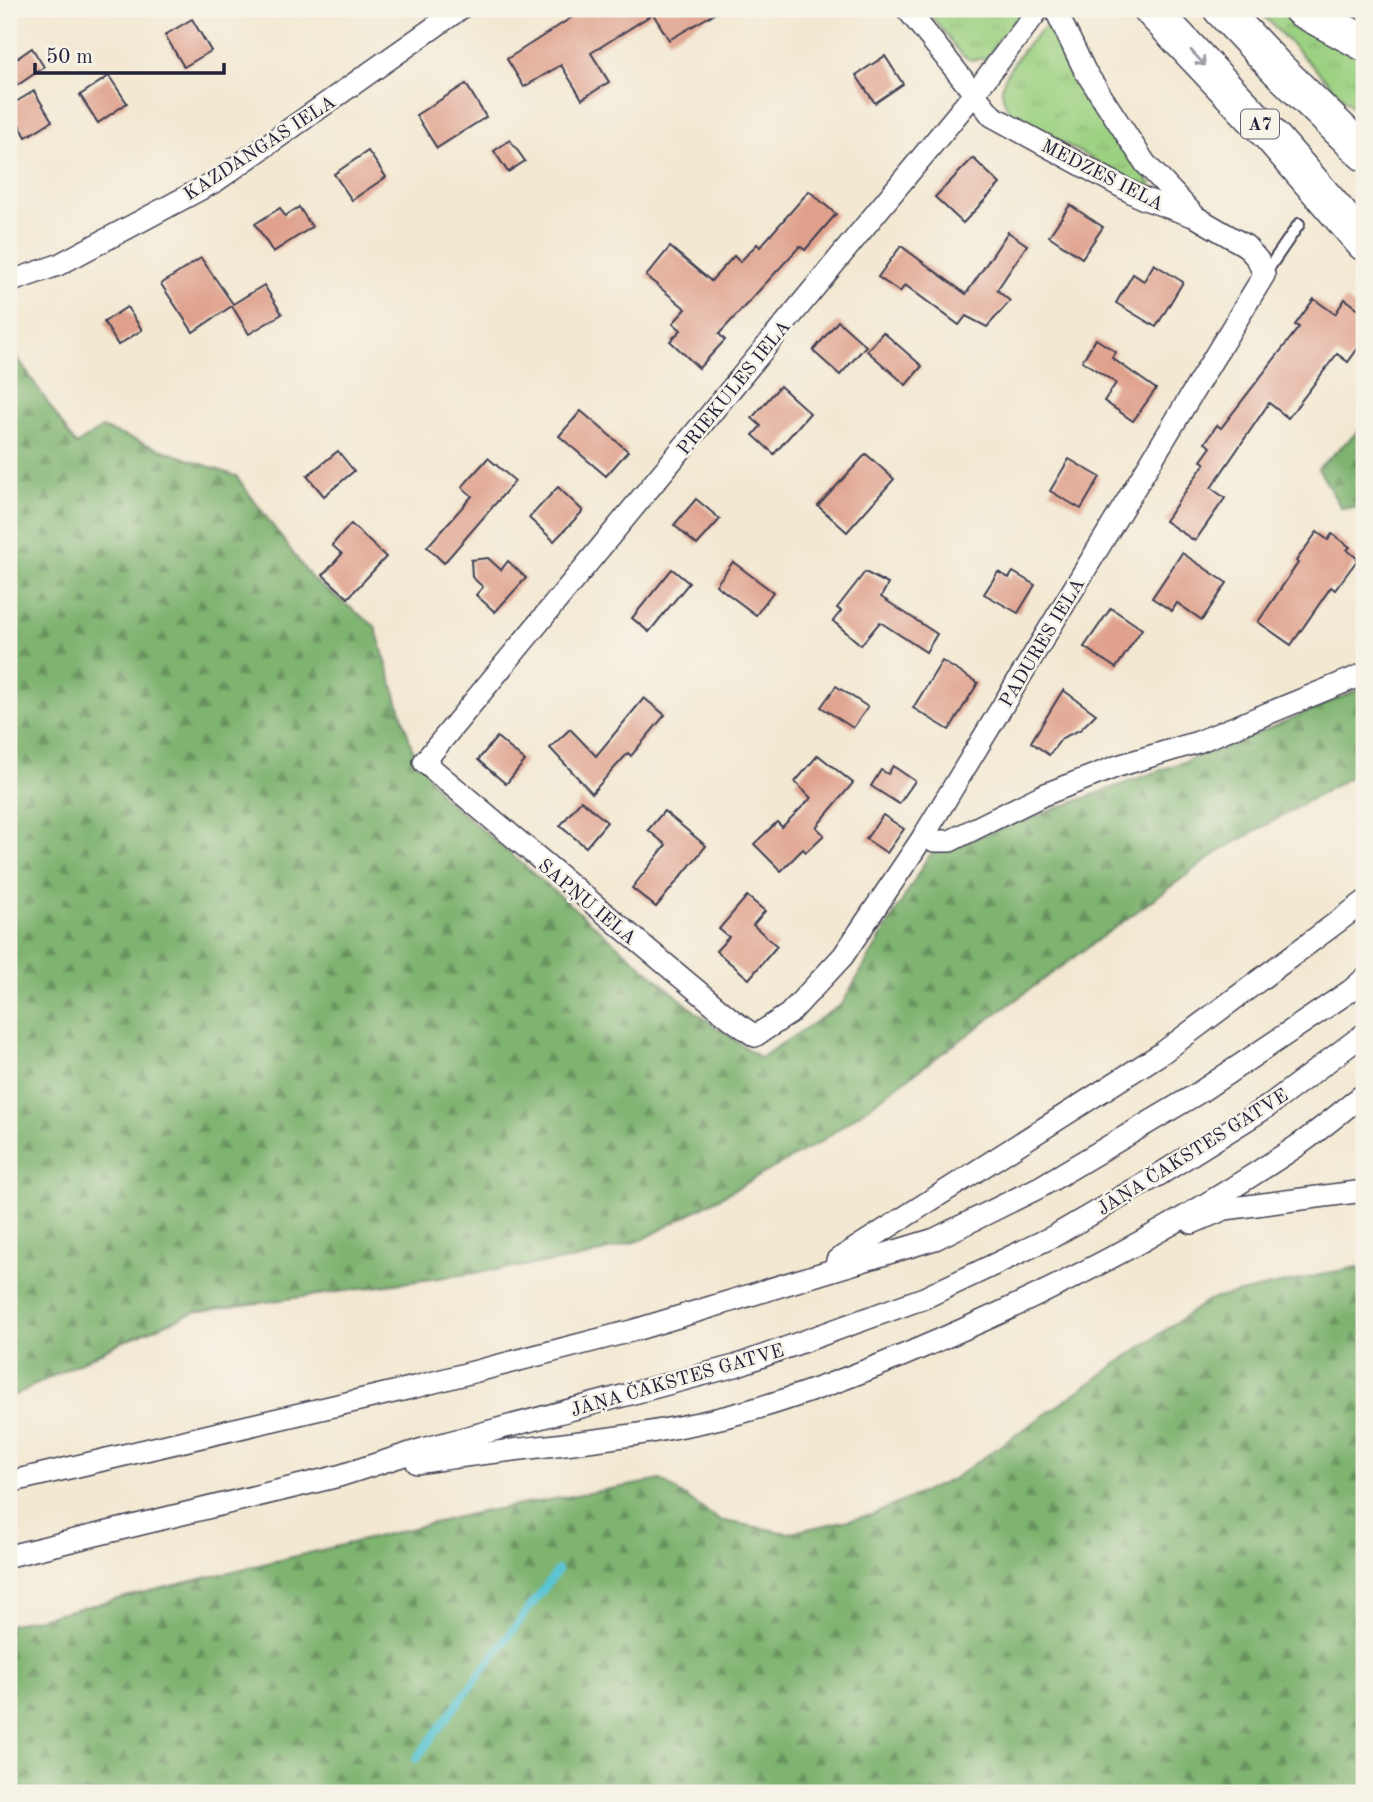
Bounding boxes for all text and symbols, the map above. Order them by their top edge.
scale bar [35,32,224,76]
text: 50 m [46,47,93,68]
one-way arrow [1190,49,1207,66]
street label: KAZDANGAS IELA [181,93,340,205]
road number: A7 [1241,110,1279,139]
street label: MEDZES IELA [1038,137,1166,215]
street label: PRIEKULES IELA [675,317,795,459]
street label: PADURES IELA [997,575,1089,711]
street label: SAPŅU IELA [534,857,639,950]
street label: JĀŅA ČAKSTES GATVE [1092,1082,1292,1220]
street label: JĀŅA ČAKSTES GATVE [568,1337,786,1421]

